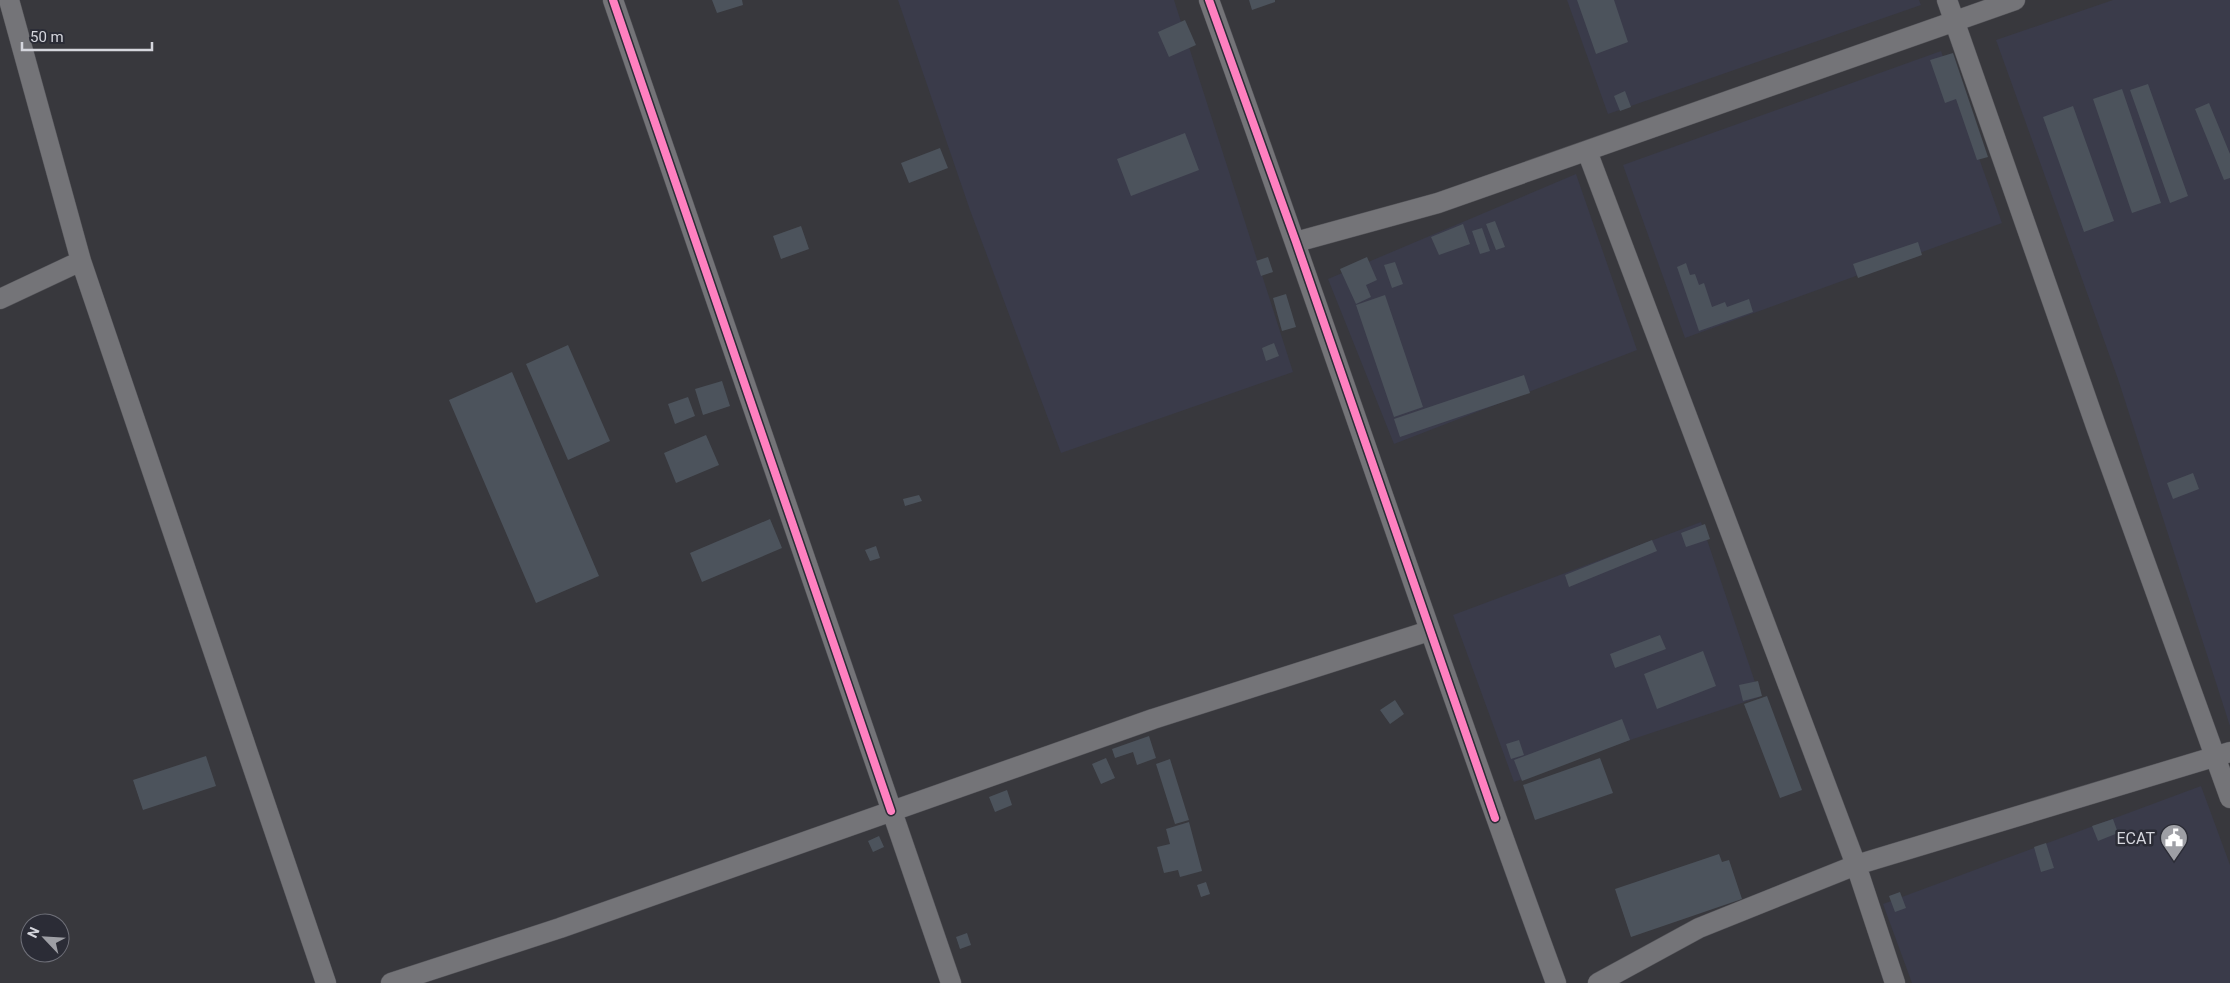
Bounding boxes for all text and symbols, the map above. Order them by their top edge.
scale bar [22,20,152,52]
text: 50 m [30,28,64,46]
public building icon: ECAT [2159,823,2189,862]
place label: ECAT [2117,829,2155,848]
north arrow [20,913,70,963]
text: N [24,925,43,940]

